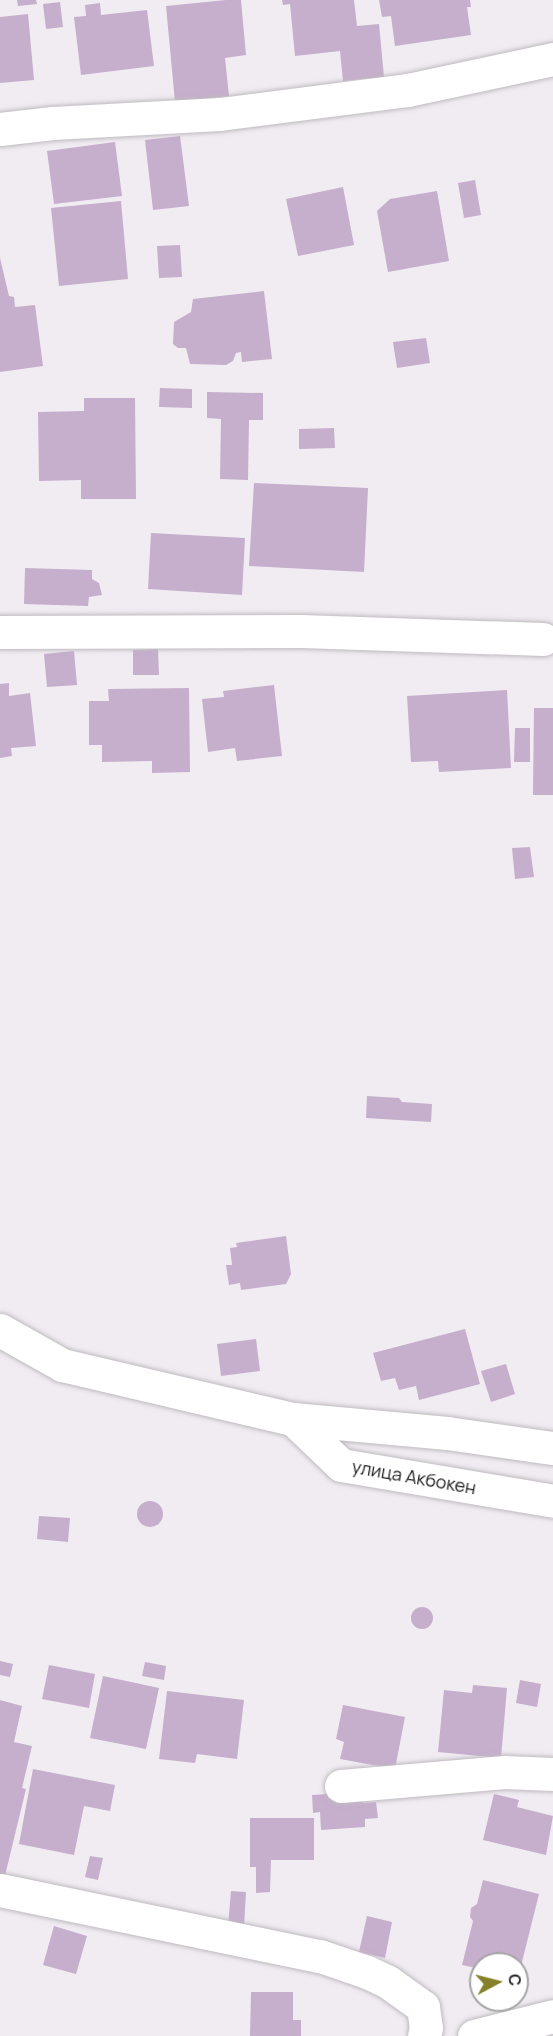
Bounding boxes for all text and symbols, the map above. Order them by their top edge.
street label: улица Акбокен [350,1455,478,1499]
north arrow [469,1952,529,2012]
text: С [503,1973,527,1987]

